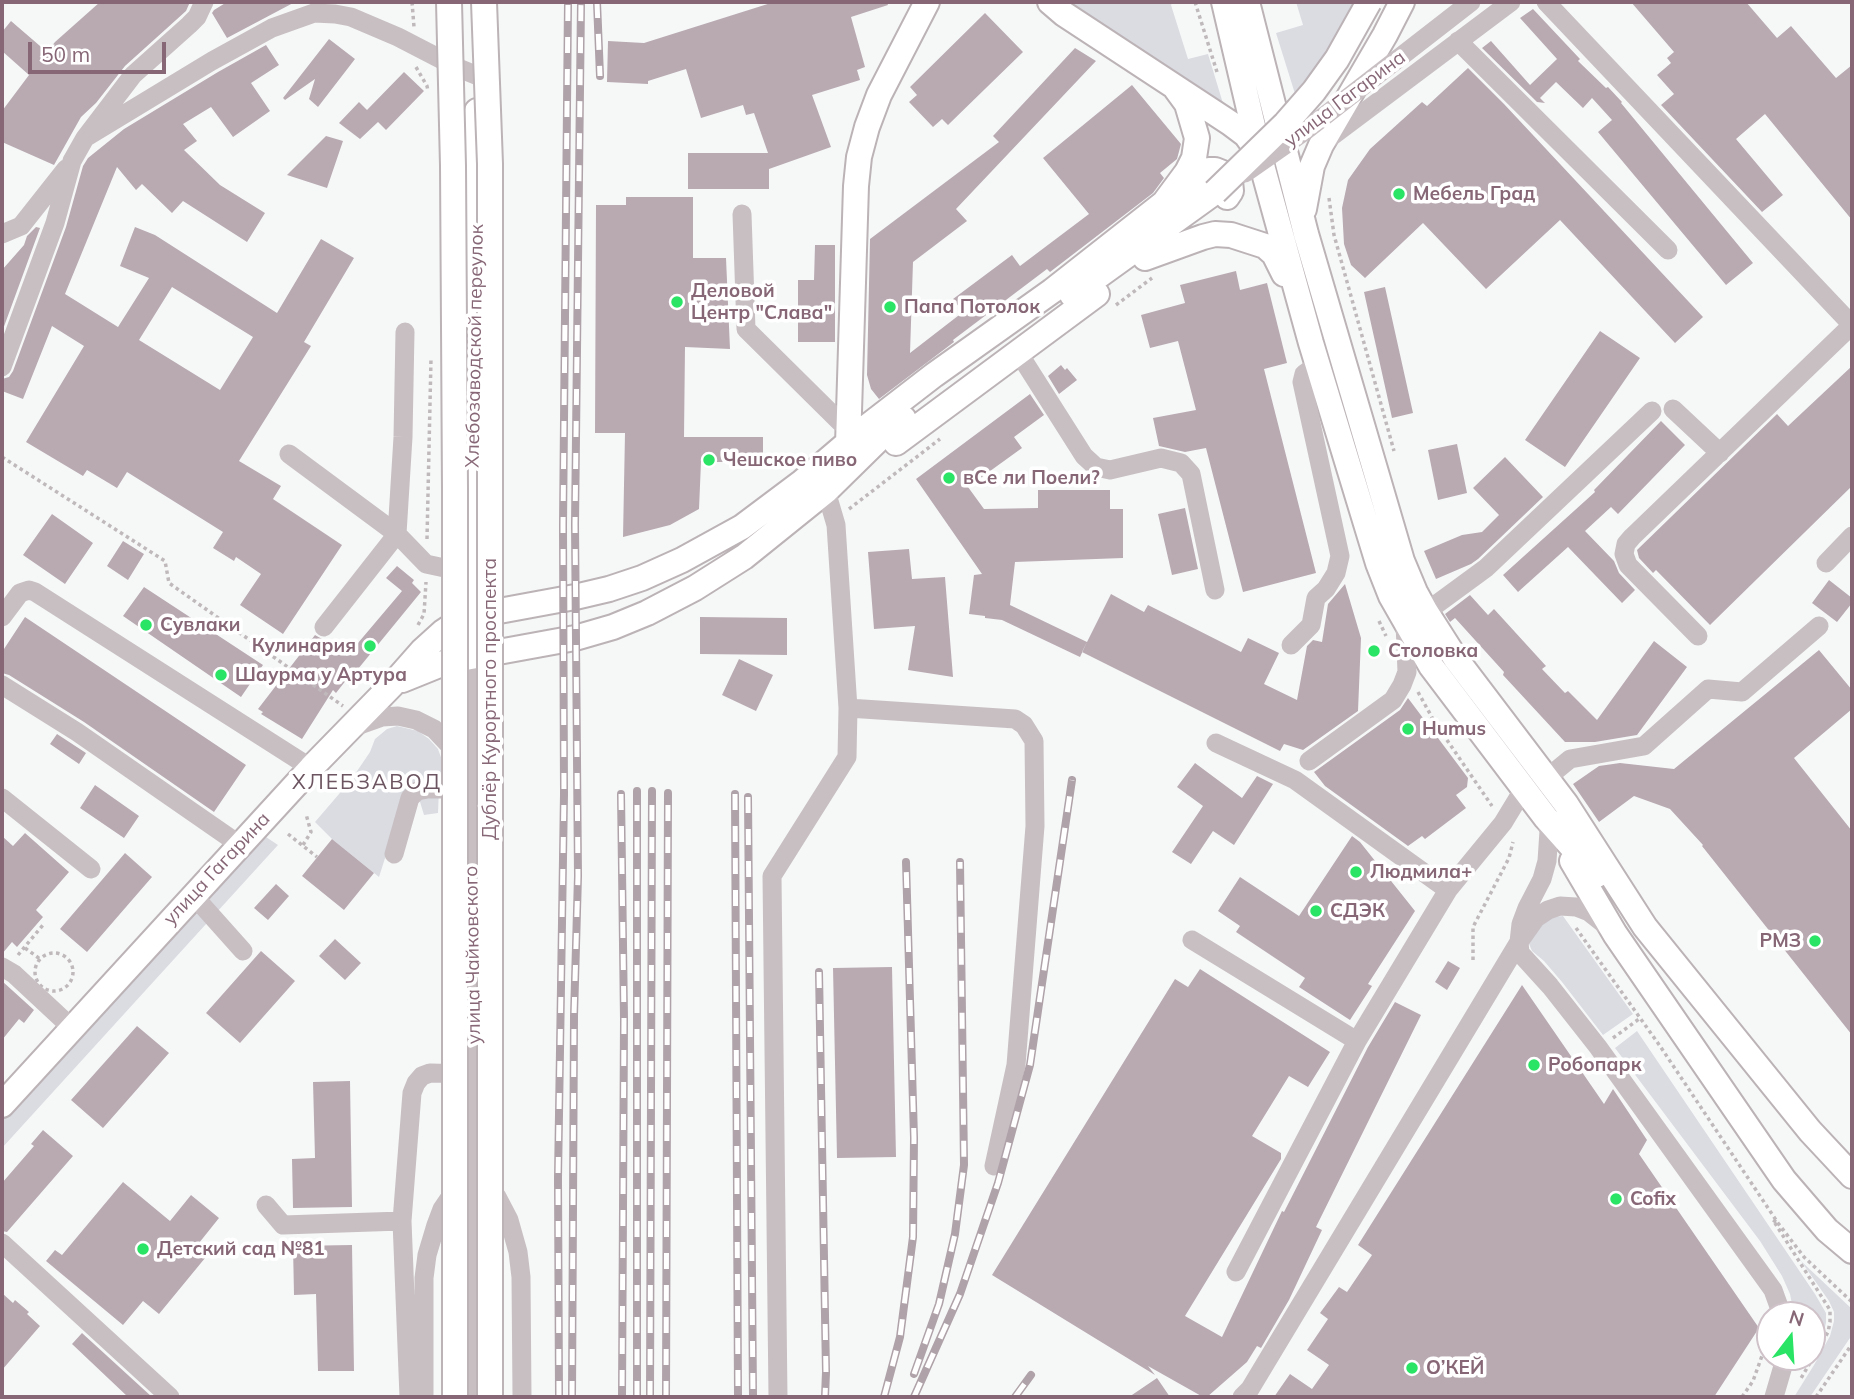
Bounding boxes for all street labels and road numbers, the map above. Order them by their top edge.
street label: улица Гагарина [1280,46,1410,152]
street label: Хлебозаводской переулок [461,224,489,468]
street label: Дублёр Курортного проспекта [479,558,501,840]
street label: улица Гагарина [159,808,275,930]
street label: улица Чайковского [460,866,486,1044]

